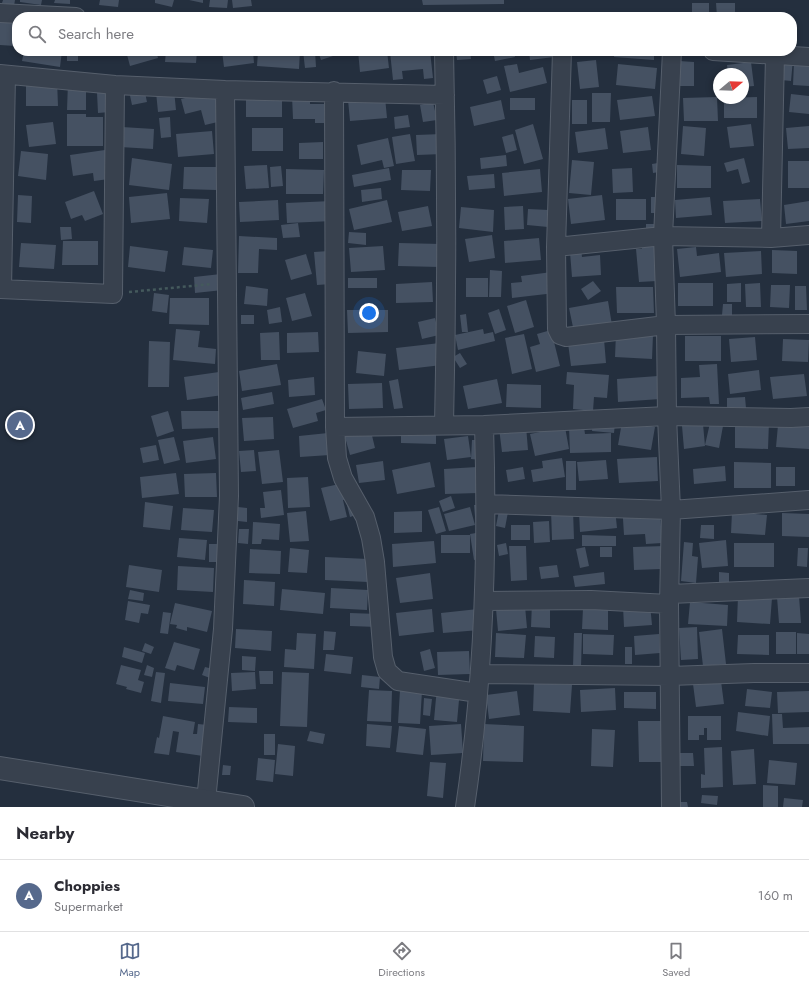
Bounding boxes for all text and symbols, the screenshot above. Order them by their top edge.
search box [12,12,797,56]
icon: search [26,23,48,45]
text: Search here [58,23,134,45]
north arrow [713,68,749,104]
your location [359,303,379,323]
pin: A [7,410,33,440]
text: Nearby [16,821,74,845]
text: Choppies [54,875,120,897]
text: A [24,886,34,905]
text: 160 m [758,886,793,905]
text: Supermarket [54,897,123,916]
tab: Map [119,940,141,980]
tab: Directions [378,940,425,980]
tab: Saved [662,940,690,980]

